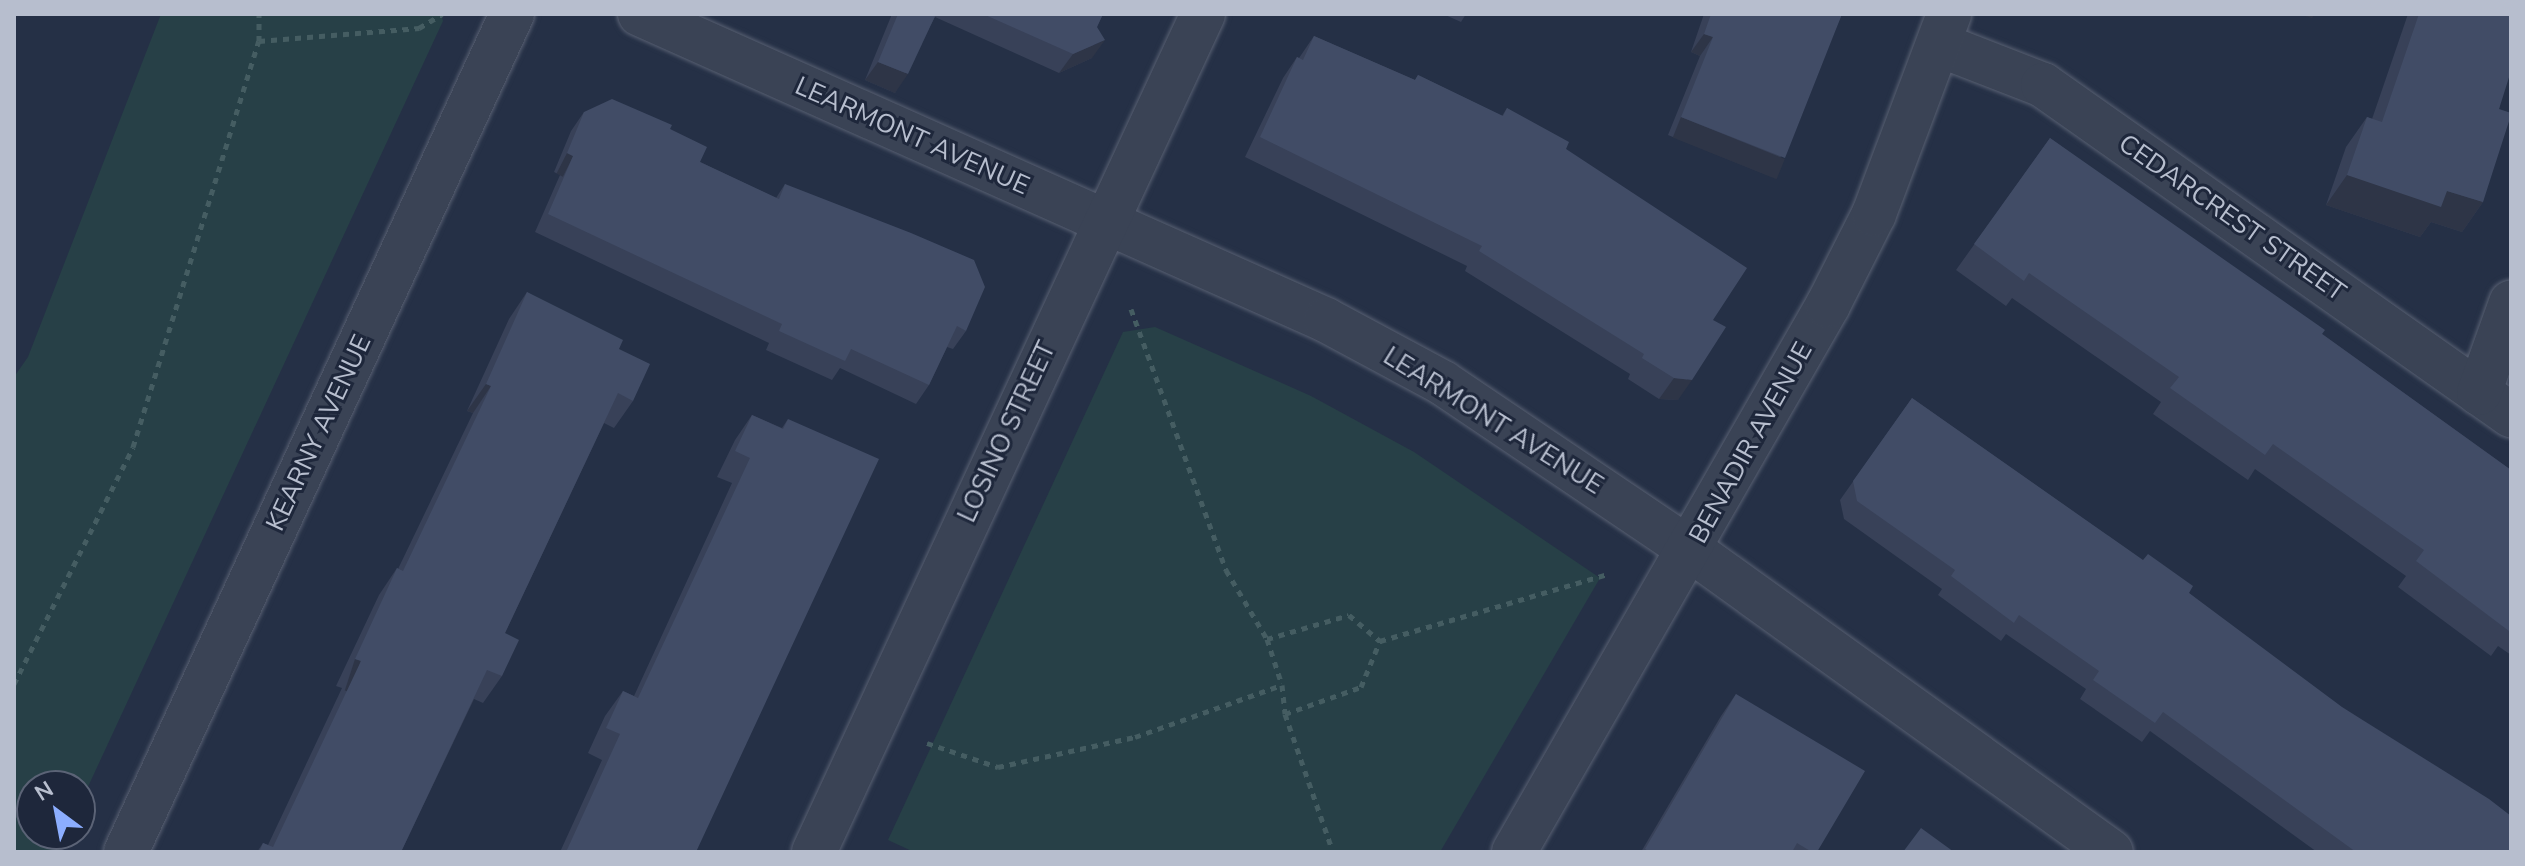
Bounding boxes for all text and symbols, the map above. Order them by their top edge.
street label: LEARMONT AVENUE [790,70,1034,202]
street label: CEDARCREST STREET [2113,128,2351,308]
street label: KEARNY AVENUE [260,330,378,536]
street label: LOSINO STREET [951,337,1063,527]
street label: BENADIR AVENUE [1683,337,1819,549]
street label: LEARMONT AVENUE [1377,341,1609,501]
north arrow [16,770,96,850]
text: N [29,774,59,808]

